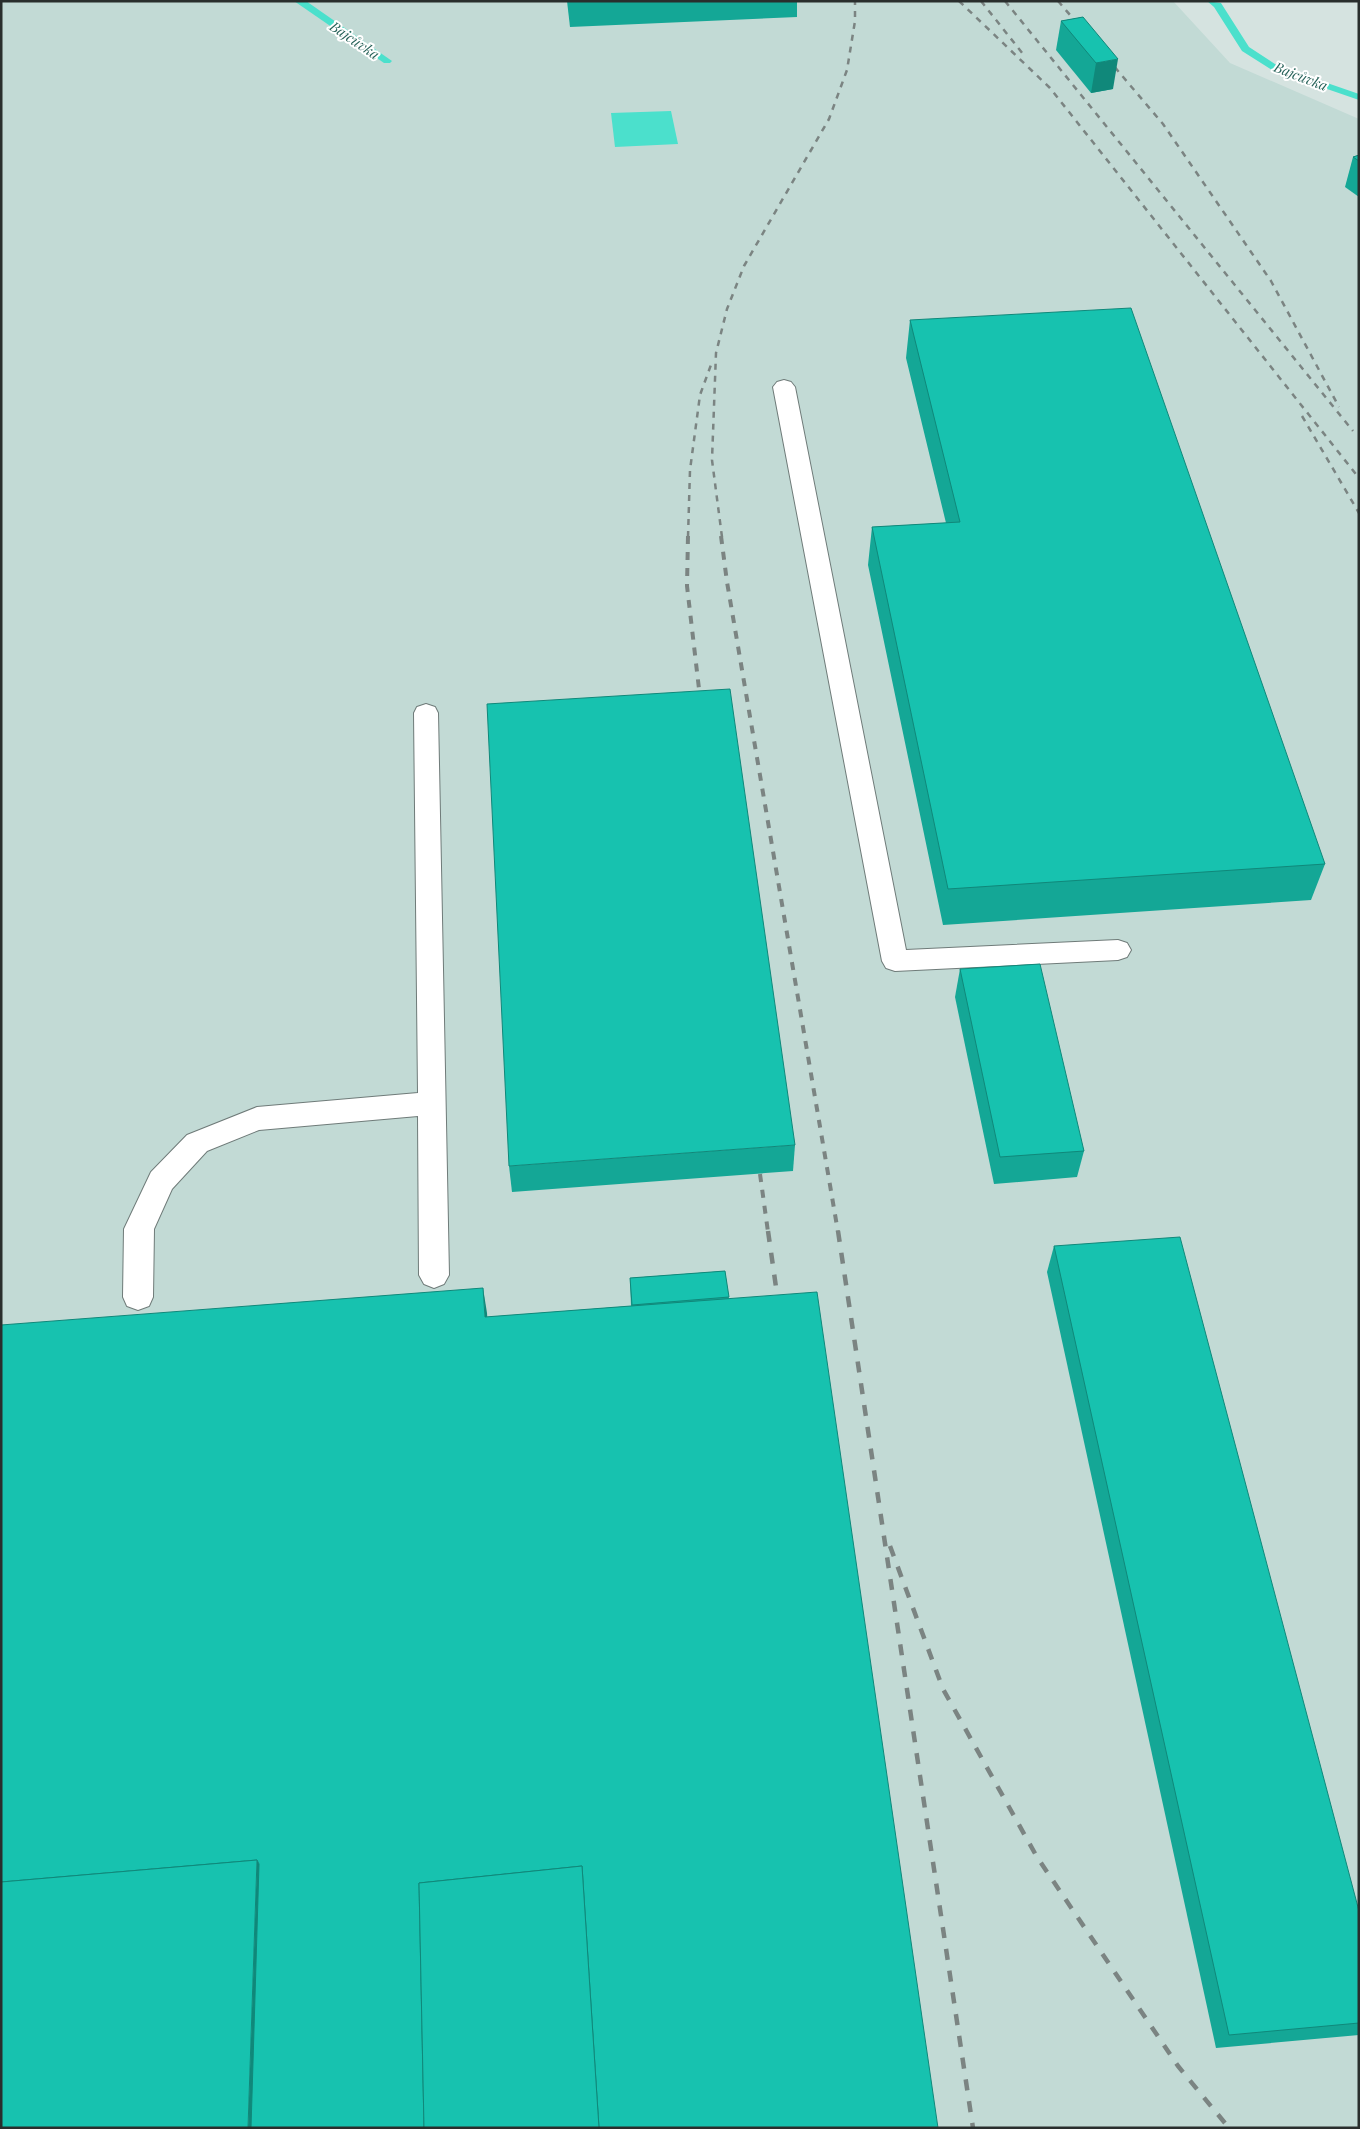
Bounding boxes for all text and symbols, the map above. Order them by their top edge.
water label: Bajcůvka [326,16,384,64]
water label: Bajcůvka [1271,57,1331,95]

